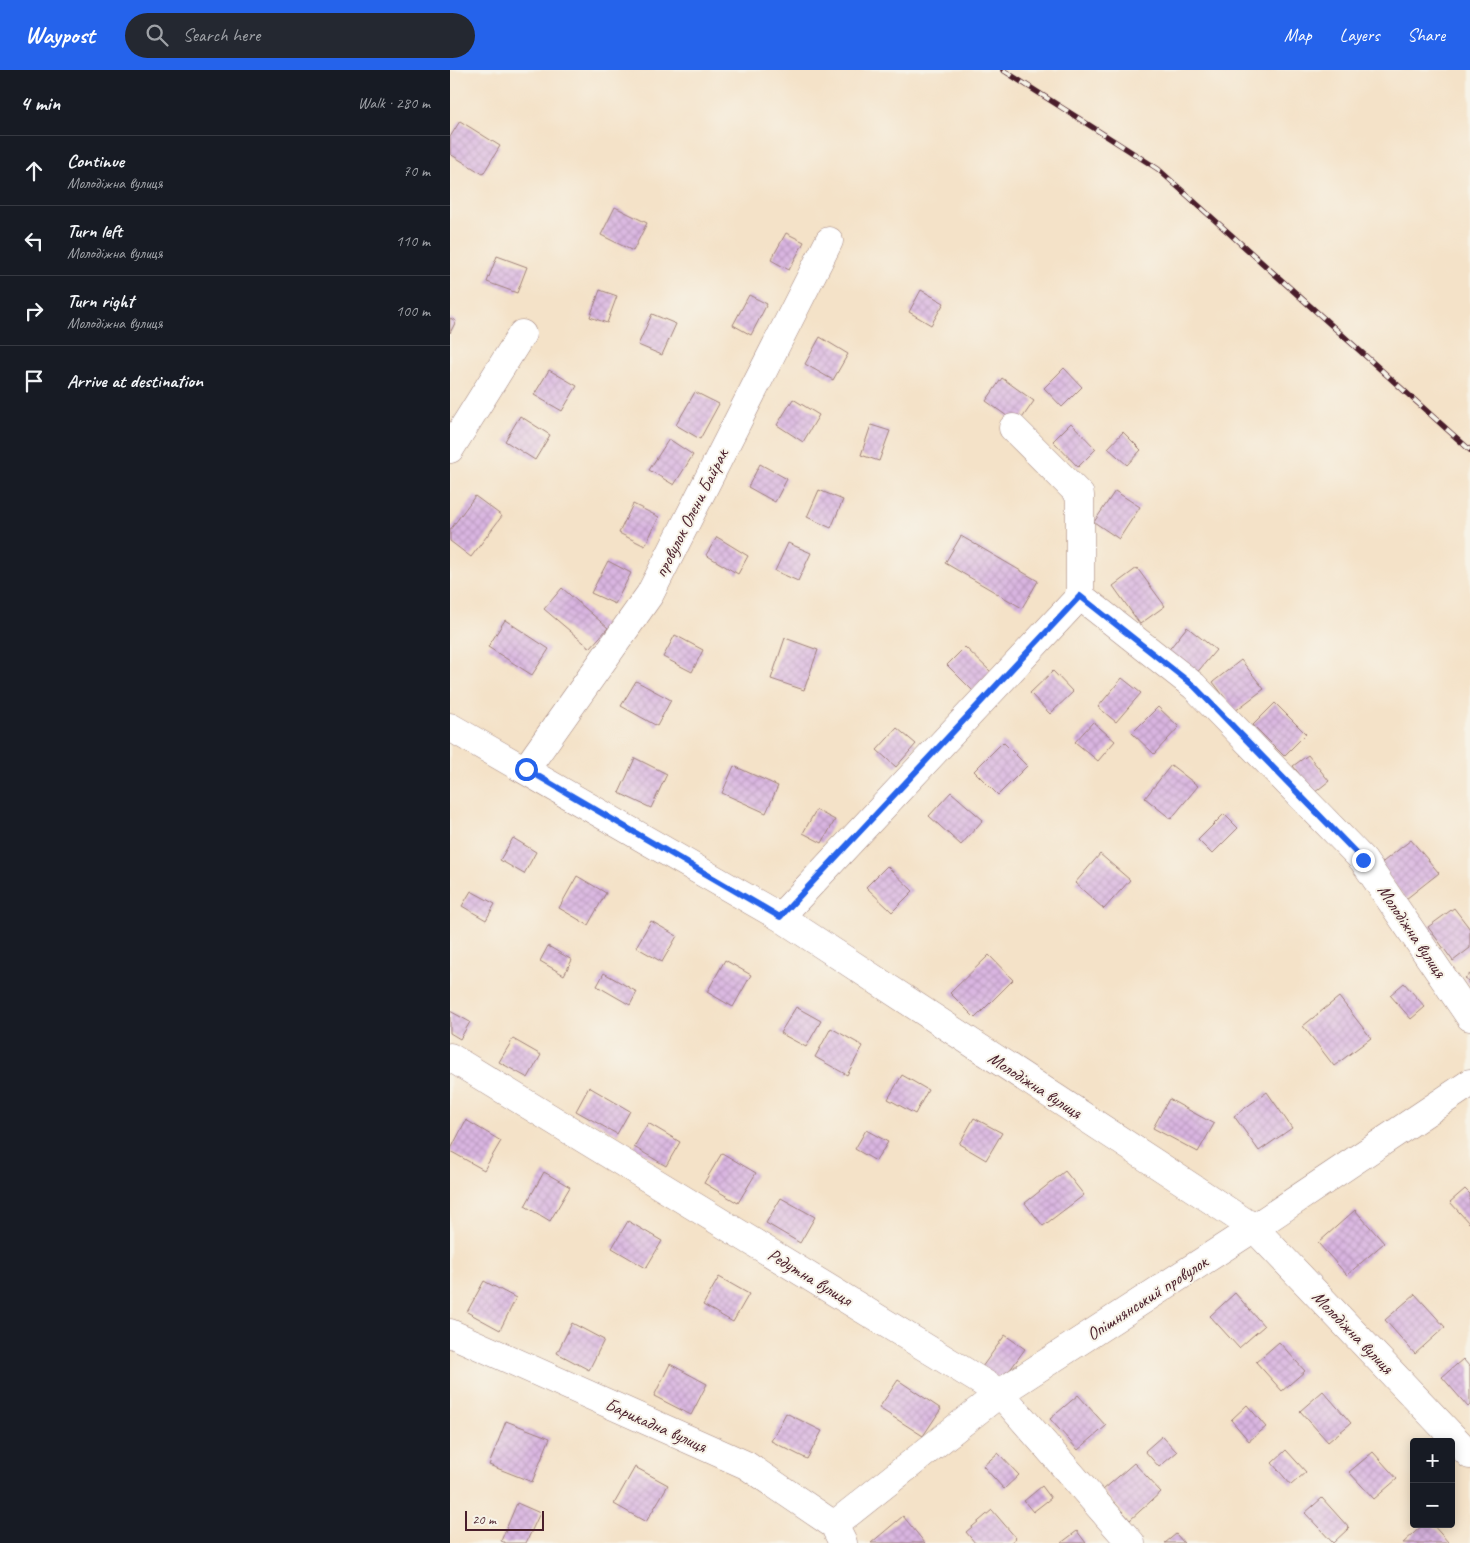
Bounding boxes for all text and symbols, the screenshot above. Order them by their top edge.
search box [125,13,475,58]
text: Waypost [25,20,95,50]
icon: search [143,21,171,49]
text: Search here [183,23,260,47]
text: Map [1284,24,1312,46]
text: Layers [1340,24,1379,46]
text: Share [1407,24,1445,46]
text: 4 min [20,90,60,116]
text: Walk · 280 m [358,93,430,113]
text: Continue [67,149,124,173]
icon: ahead [20,157,48,185]
text: 70 m [403,161,430,181]
text: Молодіжна вулиця [67,173,163,193]
text: Turn left [67,219,122,243]
icon: left [20,227,48,255]
text: 110 m [396,231,430,251]
text: Молодіжна вулиця [67,243,163,263]
text: Turn right [67,289,134,313]
icon: right [20,297,48,325]
text: 100 m [396,301,430,321]
text: Молодіжна вулиця [67,313,163,333]
icon: arrive [20,367,48,395]
text: Arrive at destination [67,369,203,393]
street label: провулок Олени Байрак [649,444,733,581]
route start [515,758,538,781]
route end [1352,849,1375,872]
street label: Молодіжна вулиця [1373,880,1452,983]
street label: Молодіжна вулиця [984,1047,1087,1124]
street label: Редутна вулиця [764,1243,858,1312]
street label: Опішнянський провулок [1082,1250,1213,1345]
street label: Молодіжна вулиця [1308,1286,1399,1379]
street label: Барикадна вулиця [602,1393,711,1458]
map controls [1410,1438,1455,1528]
button: + [1410,1438,1455,1483]
button: − [1410,1483,1455,1528]
scale bar [465,1508,544,1531]
text: 20 m [472,1511,496,1528]

